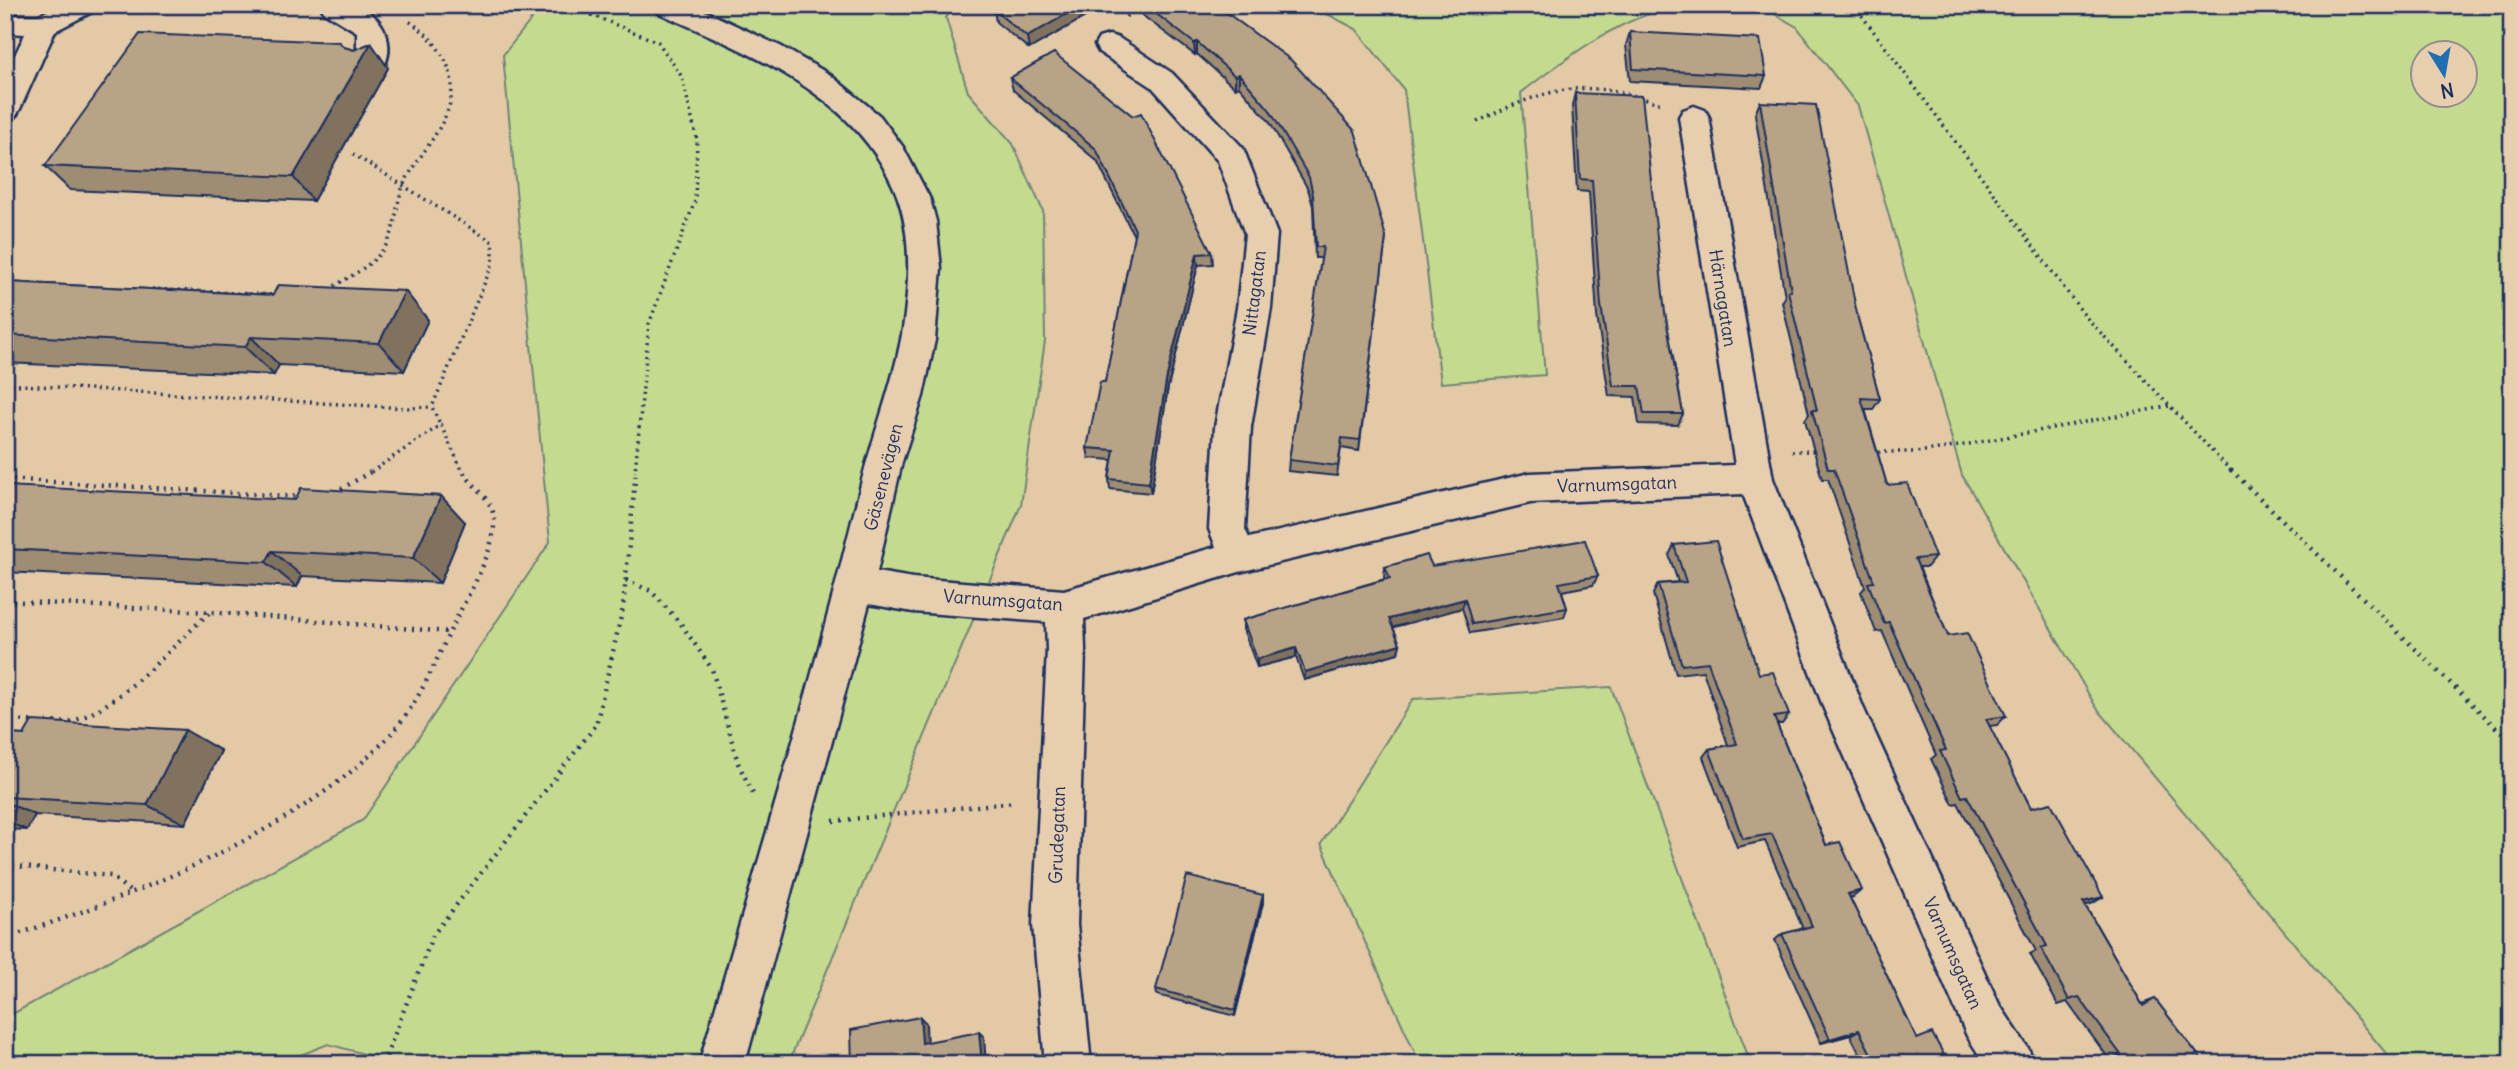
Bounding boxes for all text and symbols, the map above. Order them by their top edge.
north arrow [2408,38,2478,108]
text: N [2439,78,2456,104]
street label: Härnagatan [1704,248,1742,348]
street label: Nittagatan [1237,249,1271,337]
street label: Gäsenevägen [858,421,908,533]
street label: Varnumsgatan [1557,470,1677,498]
street label: Varnumsgatan [942,584,1064,616]
street label: Grudegatan [1044,786,1070,884]
street label: Varnumsgatan [1918,893,1988,1013]

